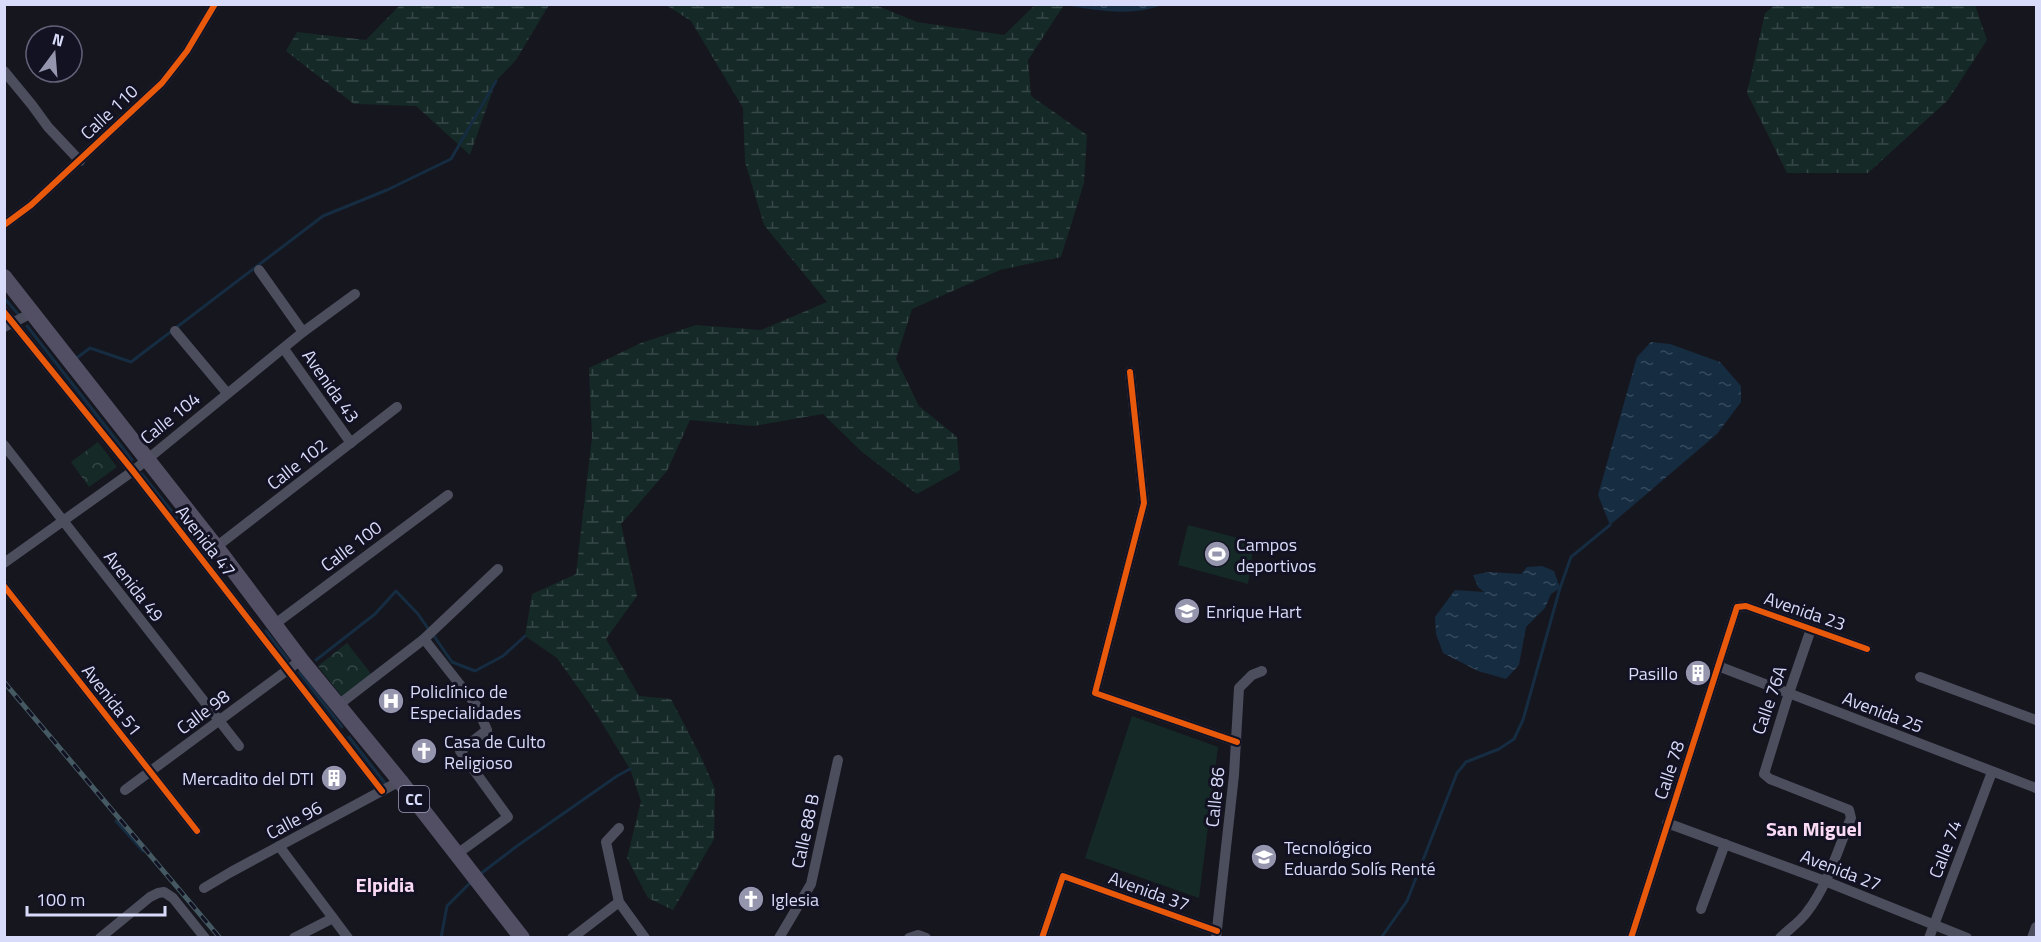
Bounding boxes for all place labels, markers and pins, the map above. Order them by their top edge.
place label: Campos deportivos [1236,531,1316,579]
sports icon: Campos deportivos [1202,539,1232,569]
school or university icon: Enrique Hart [1172,596,1202,626]
place label: Enrique Hart [1206,598,1302,625]
building icon: Pasillo [1683,658,1713,688]
place label: Pasillo [1628,660,1678,687]
place label: Policlínico de Especialidades [410,678,521,726]
hospital icon: Policlínico de Especialidades [376,686,406,716]
place label: Casa de Culto Religioso [444,728,546,776]
church icon: Casa de Culto Religioso [409,736,439,766]
building icon: Mercadito del DTI [319,763,349,793]
place label: Mercadito del DTI [182,765,314,792]
place label: Tecnológico Eduardo Solís Renté [1284,834,1436,882]
school or university icon: Tecnológico Eduardo Solís Renté [1249,842,1279,872]
church icon: Iglesia [736,884,766,914]
place label: Iglesia [771,886,819,913]

